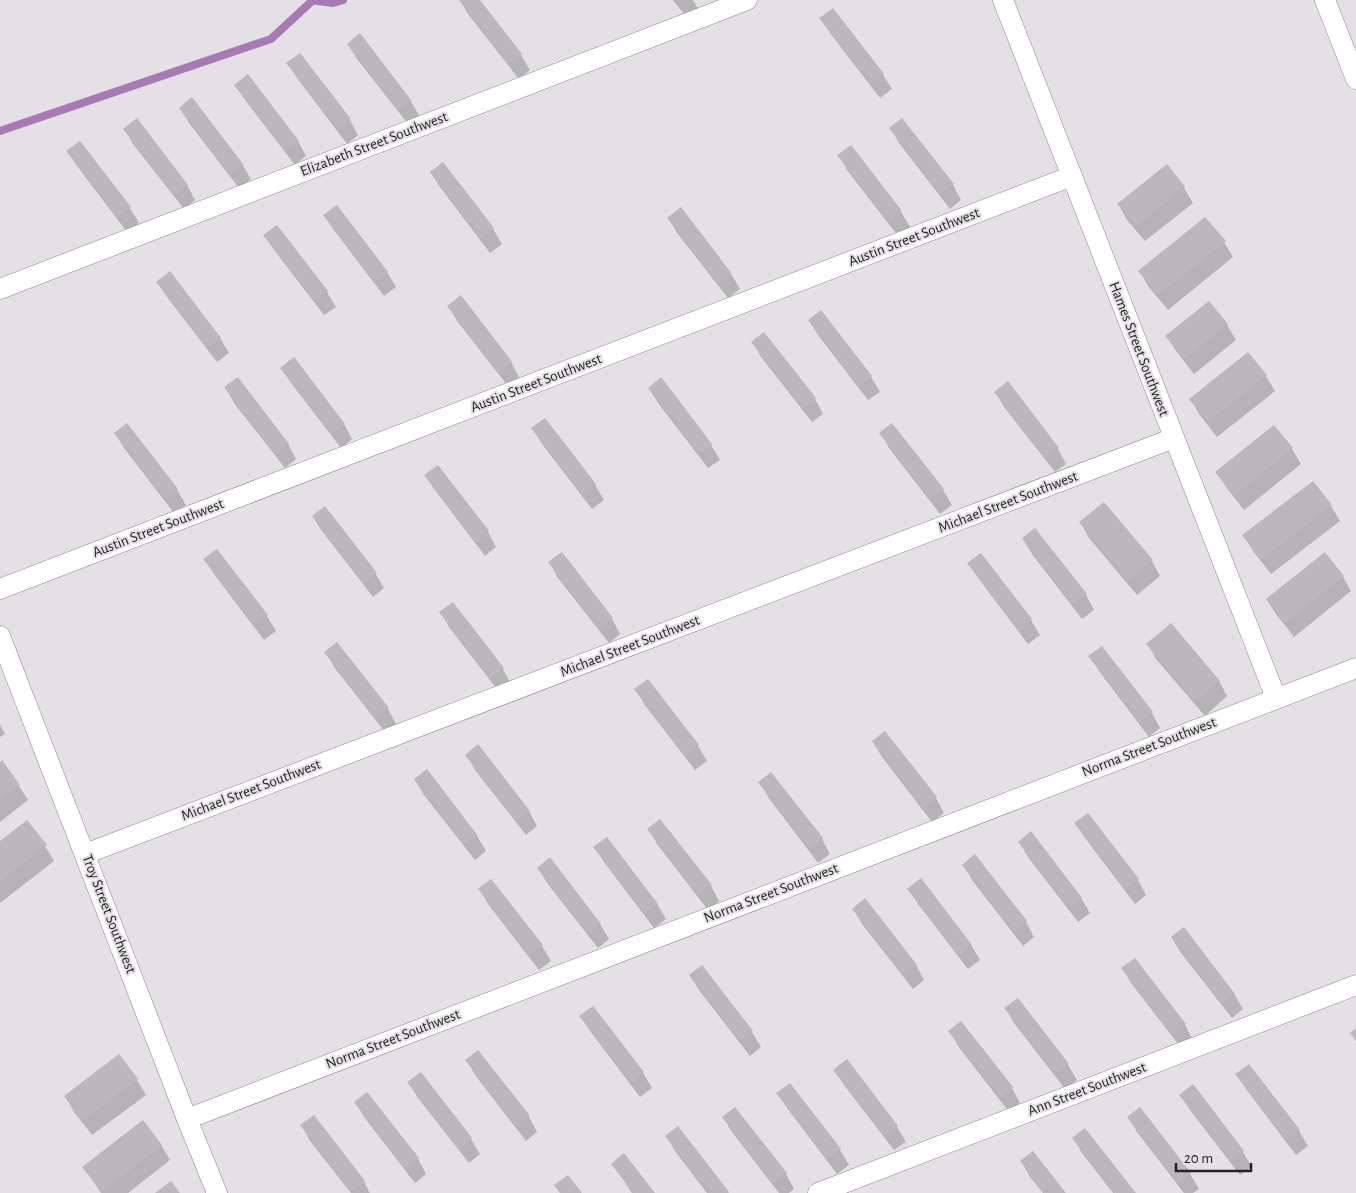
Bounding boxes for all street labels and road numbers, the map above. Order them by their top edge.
street label: Elizabeth Street Southwest [298,109,450,179]
street label: Austin Street Southwest [846,205,982,269]
street label: Hames Street Southwest [1106,280,1172,419]
street label: Austin Street Southwest [468,351,604,415]
street label: Michael Street Southwest [936,468,1080,536]
street label: Austin Street Southwest [90,496,226,560]
street label: Michael Street Southwest [558,612,702,680]
street label: Norma Street Southwest [1080,714,1218,780]
street label: Michael Street Southwest [179,756,323,824]
street label: Troy Street Southwest [79,852,139,976]
street label: Norma Street Southwest [702,860,840,926]
street label: Norma Street Southwest [324,1006,462,1072]
street label: Ann Street Southwest [1026,1059,1148,1118]

